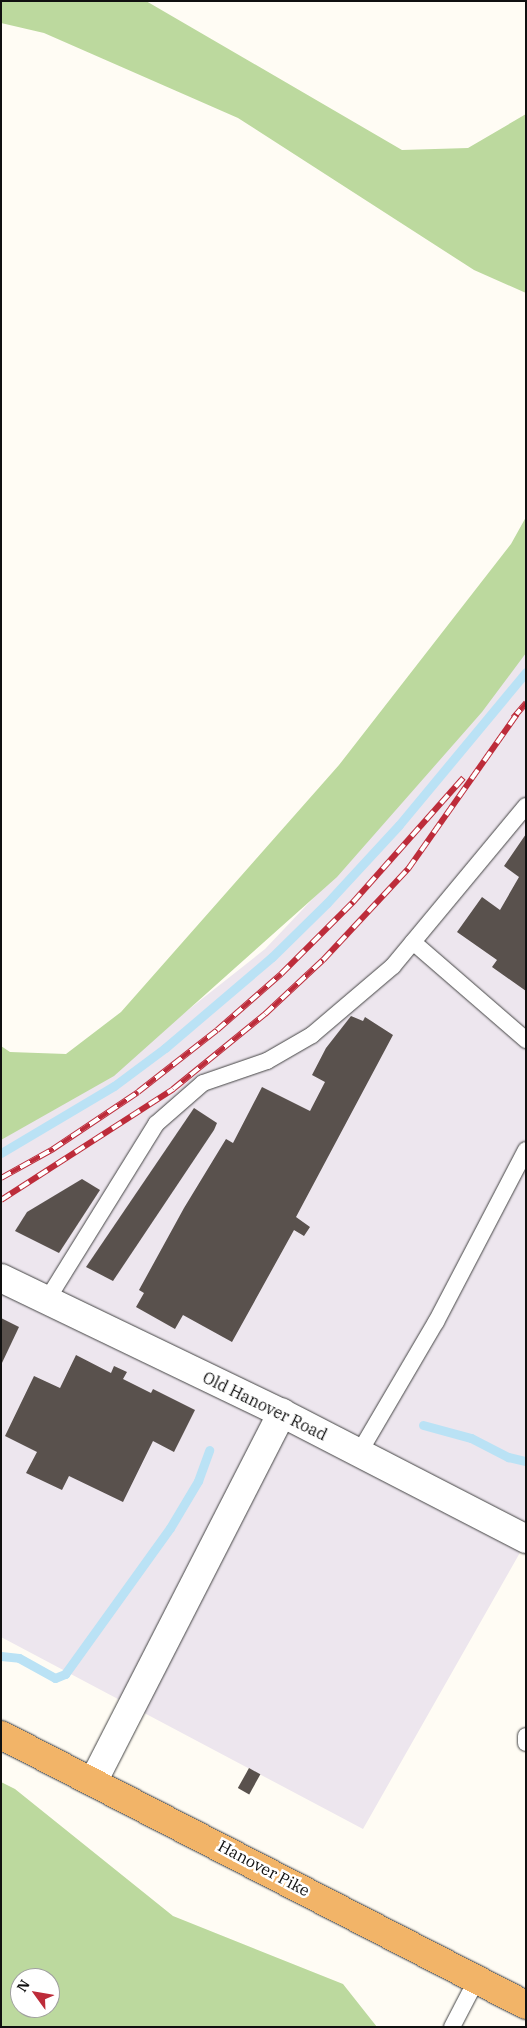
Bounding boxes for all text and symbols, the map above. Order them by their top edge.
street label: Old Hanover Road [200,1368,330,1444]
street label: Hanover Pike [215,1836,313,1900]
north arrow [10,1968,60,2018]
text: N [13,1976,34,1995]

